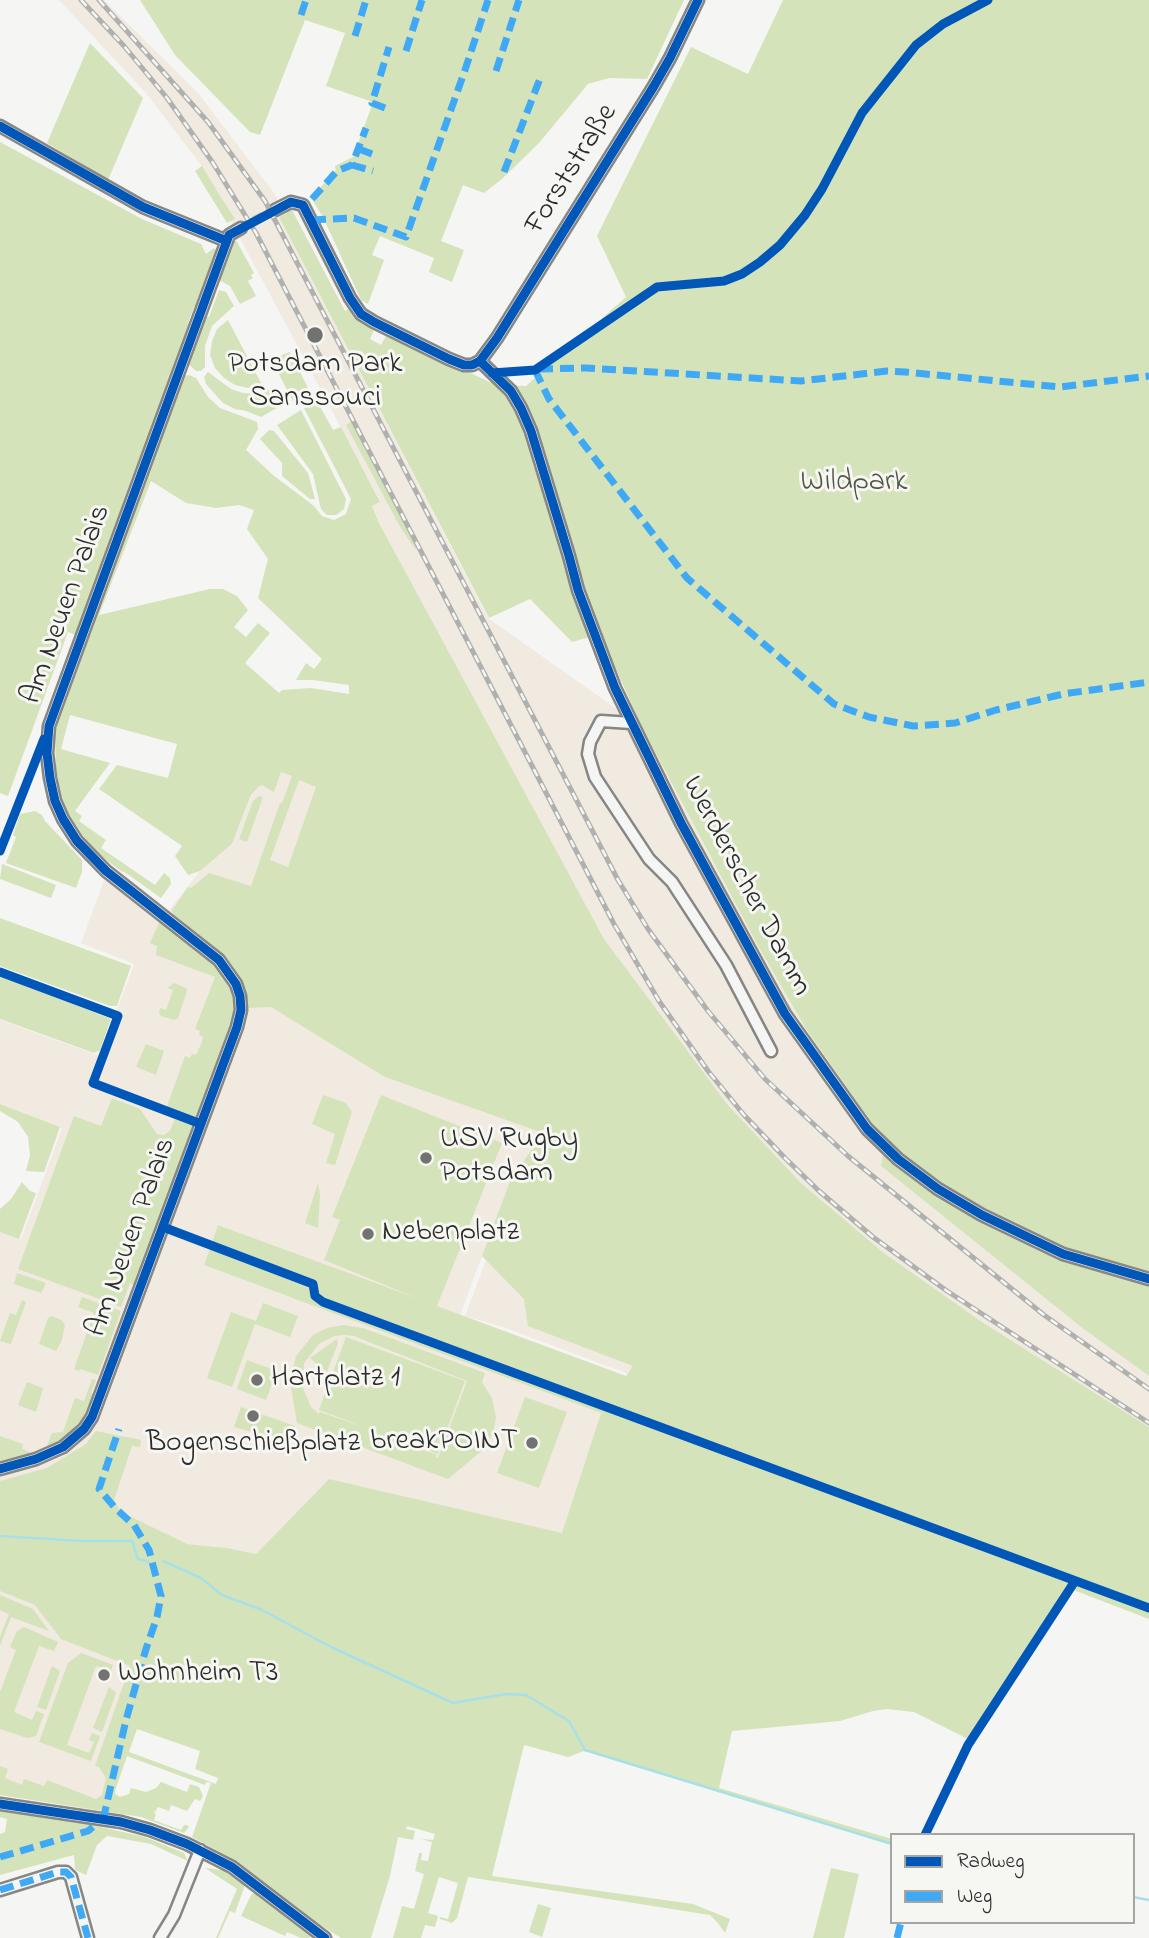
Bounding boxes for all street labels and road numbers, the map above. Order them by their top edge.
street label: Forststraße [519,98,627,242]
street label: Am Neuen Palais [15,500,121,710]
street label: Werderscher Damm [672,771,818,1003]
street label: Am Neuen Palais [80,1133,186,1343]

